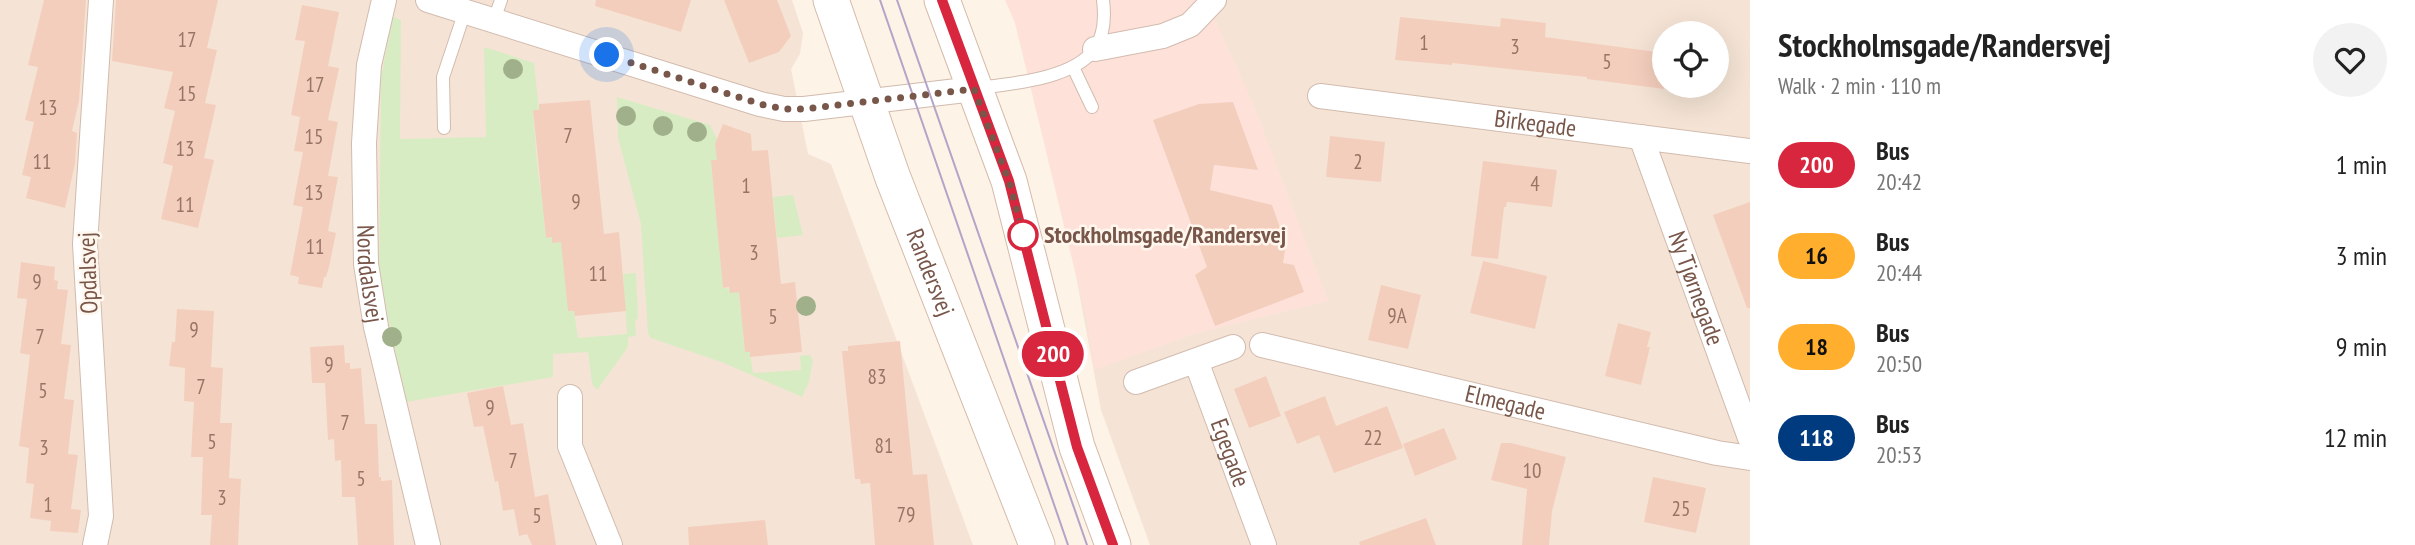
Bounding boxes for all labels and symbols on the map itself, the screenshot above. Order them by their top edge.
house number: 17 [178,26,196,53]
house number: 1 [1419,29,1429,56]
house number: 3 [1510,33,1520,60]
your location [589,37,624,72]
house number: 5 [1602,48,1612,75]
house number: 17 [306,71,324,98]
house number: 15 [178,80,196,107]
house number: 13 [39,94,57,121]
street label: Birkegade [1493,102,1578,144]
house number: 7 [563,122,573,149]
house number: 15 [305,123,323,150]
house number: 13 [176,135,194,162]
house number: 11 [33,148,51,175]
house number: 2 [1353,148,1363,175]
house number: 4 [1530,170,1540,197]
house number: 1 [741,172,751,199]
house number: 13 [305,179,323,206]
house number: 9 [571,188,581,215]
house number: 11 [176,191,194,218]
place label: Stockholmsgade/Randersvej [1044,219,1286,250]
marker: Stockholmsgade/Randersvej [1008,220,1038,250]
street label: Randersvej [899,224,962,320]
street label: Norddalsvej [350,225,391,325]
street label: Ny Tjørnegade [1661,227,1731,350]
street label: Opdalsvej [71,232,104,314]
house number: 11 [306,233,324,260]
house number: 3 [749,239,759,266]
house number: 11 [589,260,607,287]
house number: 9 [32,268,42,295]
house number: 9A [1387,302,1407,329]
house number: 5 [768,303,778,330]
house number: 9 [189,316,199,343]
house number: 7 [35,323,45,350]
line badge: 200 [1013,331,1093,377]
house number: 9 [324,351,334,378]
house number: 83 [868,363,886,390]
house number: 7 [196,373,206,400]
house number: 5 [38,377,48,404]
street label: Elmegade [1462,378,1549,427]
house number: 9 [485,394,495,421]
house number: 7 [340,409,350,436]
street label: Egegade [1204,414,1257,491]
house number: 22 [1364,424,1382,451]
house number: 5 [207,428,217,455]
house number: 81 [875,432,893,459]
house number: 3 [39,434,49,461]
house number: 7 [508,447,518,474]
house number: 10 [1523,457,1541,484]
house number: 5 [356,465,366,492]
house number: 3 [217,484,227,511]
house number: 1 [43,491,53,518]
house number: 25 [1672,495,1690,522]
house number: 79 [897,501,915,528]
house number: 5 [532,502,542,529]

